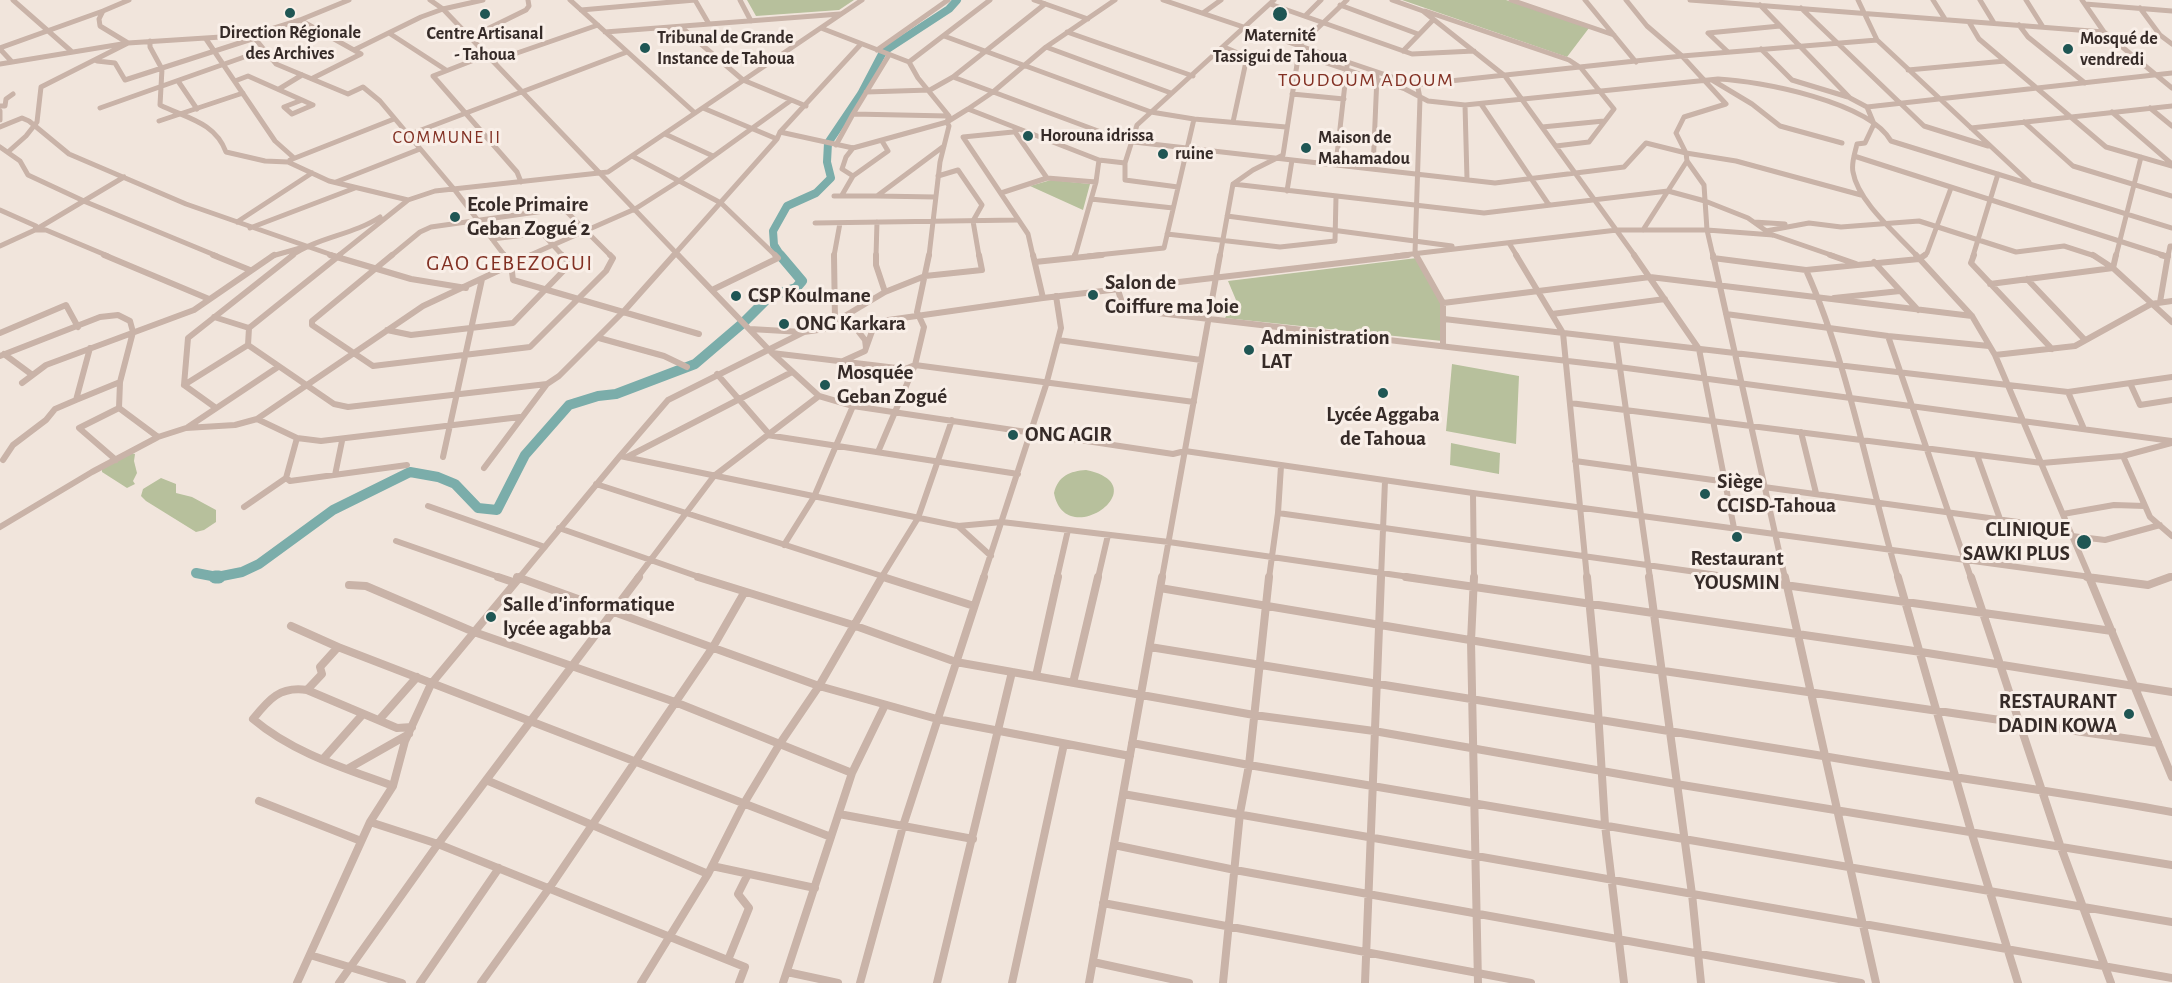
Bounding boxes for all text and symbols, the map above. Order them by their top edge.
marker: Maternité Tassigui de Tahoua [1271,5,1289,23]
marker: Direction Régionale des Archives [283,6,297,20]
marker: Centre Artisanal - Tahoua [478,7,492,21]
place label: Direction Régionale des Archives [219,22,361,64]
place label: Centre Artisanal - Tahoua [427,23,543,66]
place label: Maternité Tassigui de Tahoua [1213,25,1347,68]
place label: Tribunal de Grande Instance de Tahoua [657,27,795,70]
place label: Mosqué de vendredi [2080,28,2158,70]
marker: Tribunal de Grande Instance de Tahoua [638,41,652,55]
marker: Mosqué de vendredi [2061,42,2075,56]
district label: TOUDOUM ADOUM [1278,68,1454,92]
place label: Horouna idrissa [1040,125,1154,147]
district label: COMMUNE II [392,127,502,149]
place label: Maison de Mahamadou [1318,127,1410,170]
marker: Horouna idrissa [1021,129,1035,143]
marker: Maison de Mahamadou [1299,141,1313,155]
place label: ruine [1175,143,1213,165]
marker: ruine [1156,147,1170,161]
place label: Ecole Primaire Geban Zogué 2 [467,192,590,242]
marker: Ecole Primaire Geban Zogué 2 [448,210,462,224]
district label: GAO GEBEZOGUI [426,250,594,276]
place label: Salon de Coiffure ma Joie [1105,270,1239,320]
place label: CSP Koulmane [748,283,871,309]
marker: Salon de Coiffure ma Joie [1086,288,1100,302]
marker: CSP Koulmane [729,289,743,303]
place label: ONG Karkara [796,311,906,337]
marker: ONG Karkara [777,317,791,331]
place label: Administration LAT [1261,325,1390,375]
marker: Administration LAT [1242,343,1256,357]
place label: Mosquée Geban Zogué [837,360,947,410]
marker: Mosquée Geban Zogué [818,378,832,392]
marker: Lycée Aggaba de Tahoua [1376,386,1390,400]
place label: Lycée Aggaba de Tahoua [1326,402,1440,452]
place label: ONG AGIR [1025,422,1112,448]
marker: ONG AGIR [1006,428,1020,442]
place label: Siège CCISD-Tahoua [1717,469,1836,519]
marker: Siège CCISD-Tahoua [1698,487,1712,501]
place label: CLINIQUE SAWKI PLUS [1963,517,2070,567]
marker: Restaurant YOUSMIN [1730,530,1744,544]
marker: CLINIQUE SAWKI PLUS [2075,533,2093,551]
place label: Restaurant YOUSMIN [1691,546,1783,596]
place label: Salle d'informatique lycée agabba [503,592,675,642]
marker: Salle d'informatique lycée agabba [484,610,498,624]
place label: RESTAURANT DADIN KOWA [1998,689,2117,739]
marker: RESTAURANT DADIN KOWA [2122,707,2136,721]

